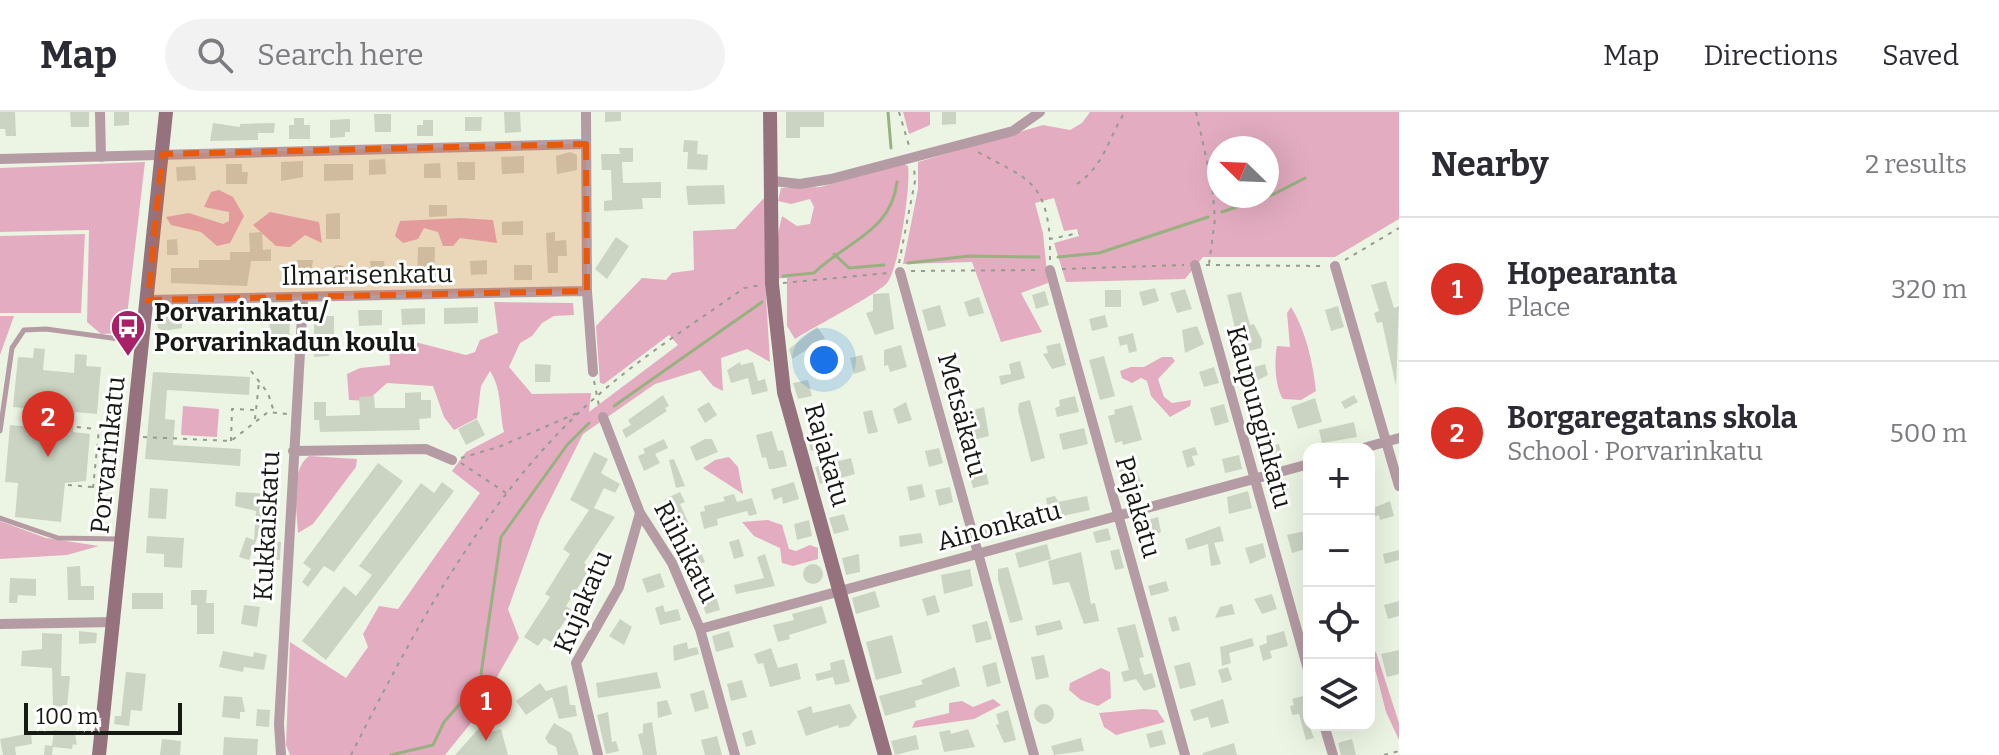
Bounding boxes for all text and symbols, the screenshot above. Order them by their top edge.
search box [165,19,725,91]
text: Map [40,32,117,78]
icon: search [193,33,237,77]
text: Search here [257,37,424,73]
text: Map [1603,39,1659,72]
text: Directions [1703,39,1838,72]
text: Saved [1882,39,1959,72]
north arrow [1207,136,1279,208]
text: Nearby [1431,144,1549,185]
text: 2 results [1865,149,1967,180]
text: Hopearanta [1507,256,1677,292]
street label: Ilmarisenkatu [281,258,453,292]
text: 1 [1451,274,1463,305]
text: 320 m [1891,274,1967,305]
text: Place [1507,292,1571,323]
place label: Porvarinkatu/ Porvarinkadun koulu [154,297,416,358]
bus stop icon: Porvarinkatu/ Porvarinkadun koulu [109,308,147,358]
street label: Kaupunginkatu [1220,322,1298,512]
your location [804,340,844,380]
street label: Metsäkatu [931,350,993,480]
street label: Porvarinkatu [84,375,132,535]
pin: 2 [22,391,74,457]
street label: Rajakatu [798,400,856,510]
text: Borgaregatans skola [1507,400,1797,436]
text: 2 [1450,418,1464,449]
text: 500 m [1890,418,1967,449]
text: School · Porvarinkatu [1507,436,1763,467]
map controls [1303,443,1375,731]
button: + [1303,443,1375,515]
street label: Kukkaiskatu [248,450,286,602]
street label: Pajakatu [1109,453,1167,561]
street label: Ainonkatu [934,495,1064,557]
street label: Riihikatu [647,496,725,608]
button: − [1303,515,1375,587]
street label: Kujakatu [547,546,619,658]
button: locate [1303,587,1375,659]
button: layers [1303,659,1375,731]
pin: 1 [460,675,512,741]
scale bar [24,699,182,735]
text: 100 m [36,703,99,730]

